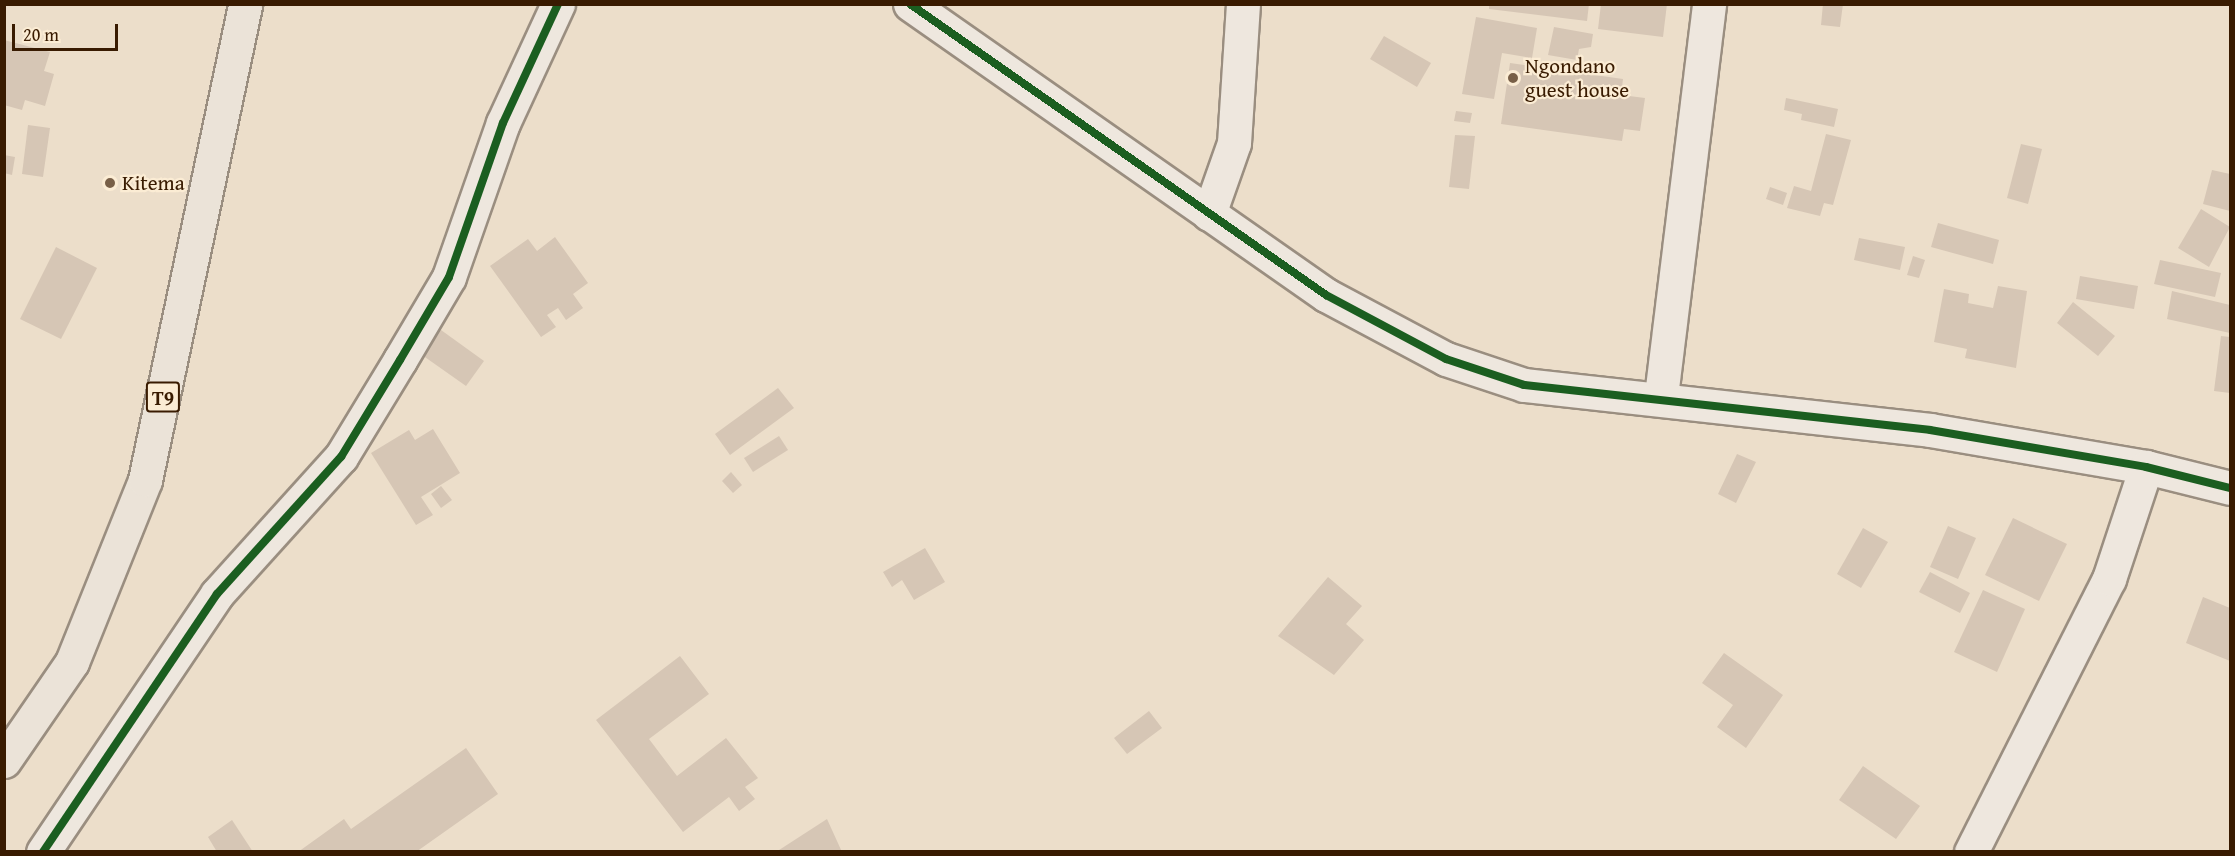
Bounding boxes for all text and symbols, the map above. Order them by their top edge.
scale bar [15,12,122,50]
text: 20 m [23,21,59,48]
place label: Ngondano guest house [1525,53,1629,103]
marker: Ngondano guest house [1506,71,1520,85]
place label: Kitema [122,170,185,196]
marker: Kitema [103,176,117,190]
road number: T9 [145,380,181,414]

